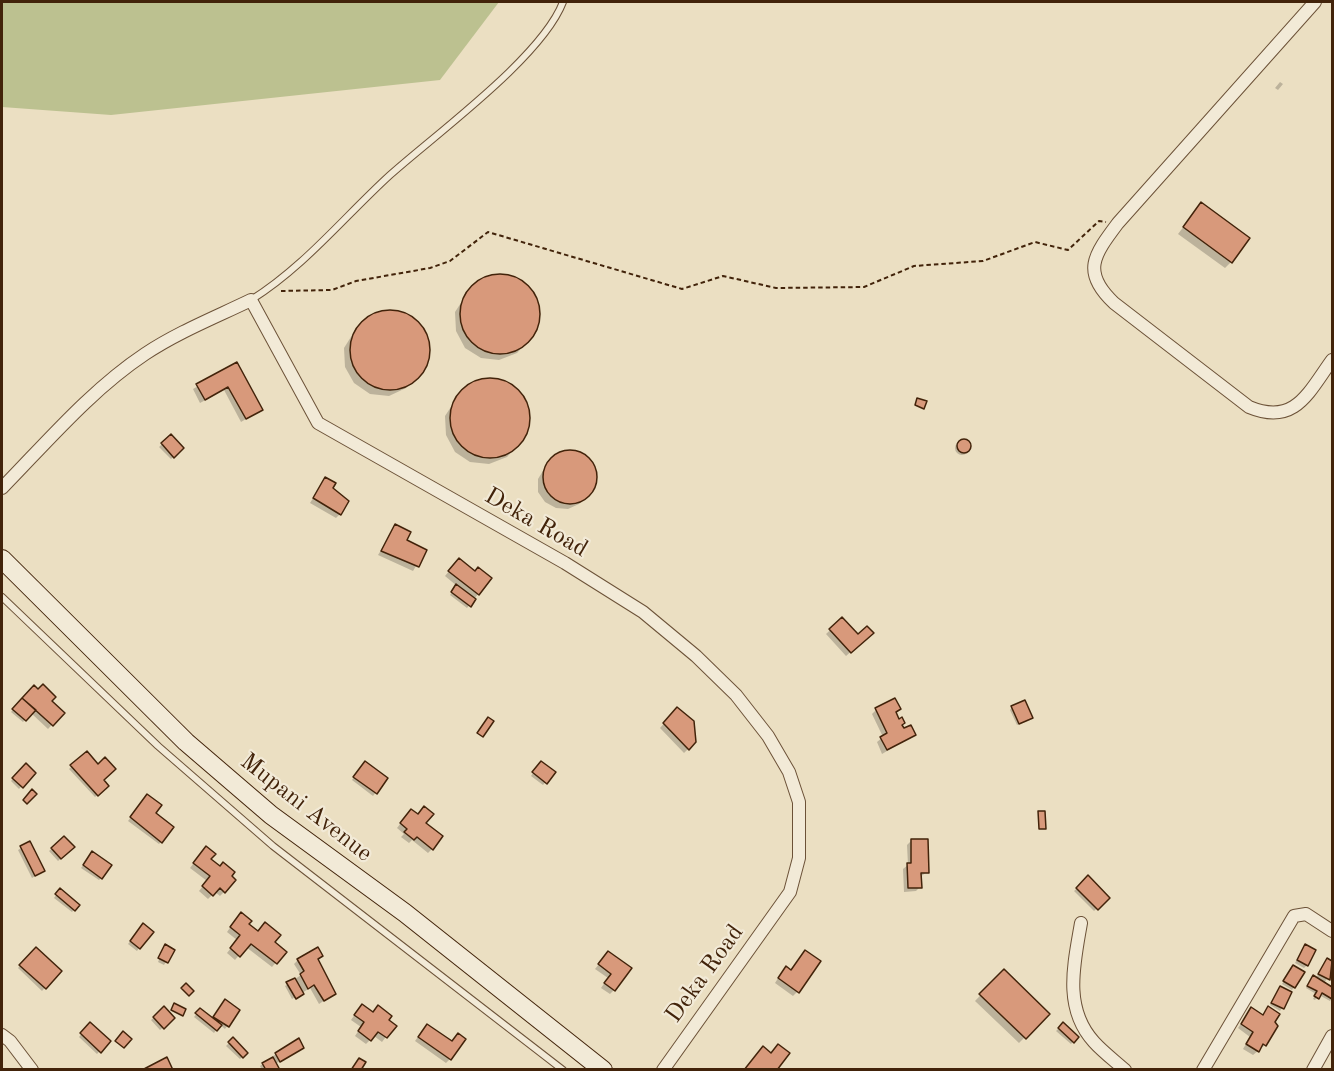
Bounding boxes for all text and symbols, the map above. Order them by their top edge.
street label: Deka Road [479,482,593,564]
street label: Mupani Avenue [234,748,378,868]
street label: Deka Road [660,919,750,1029]

